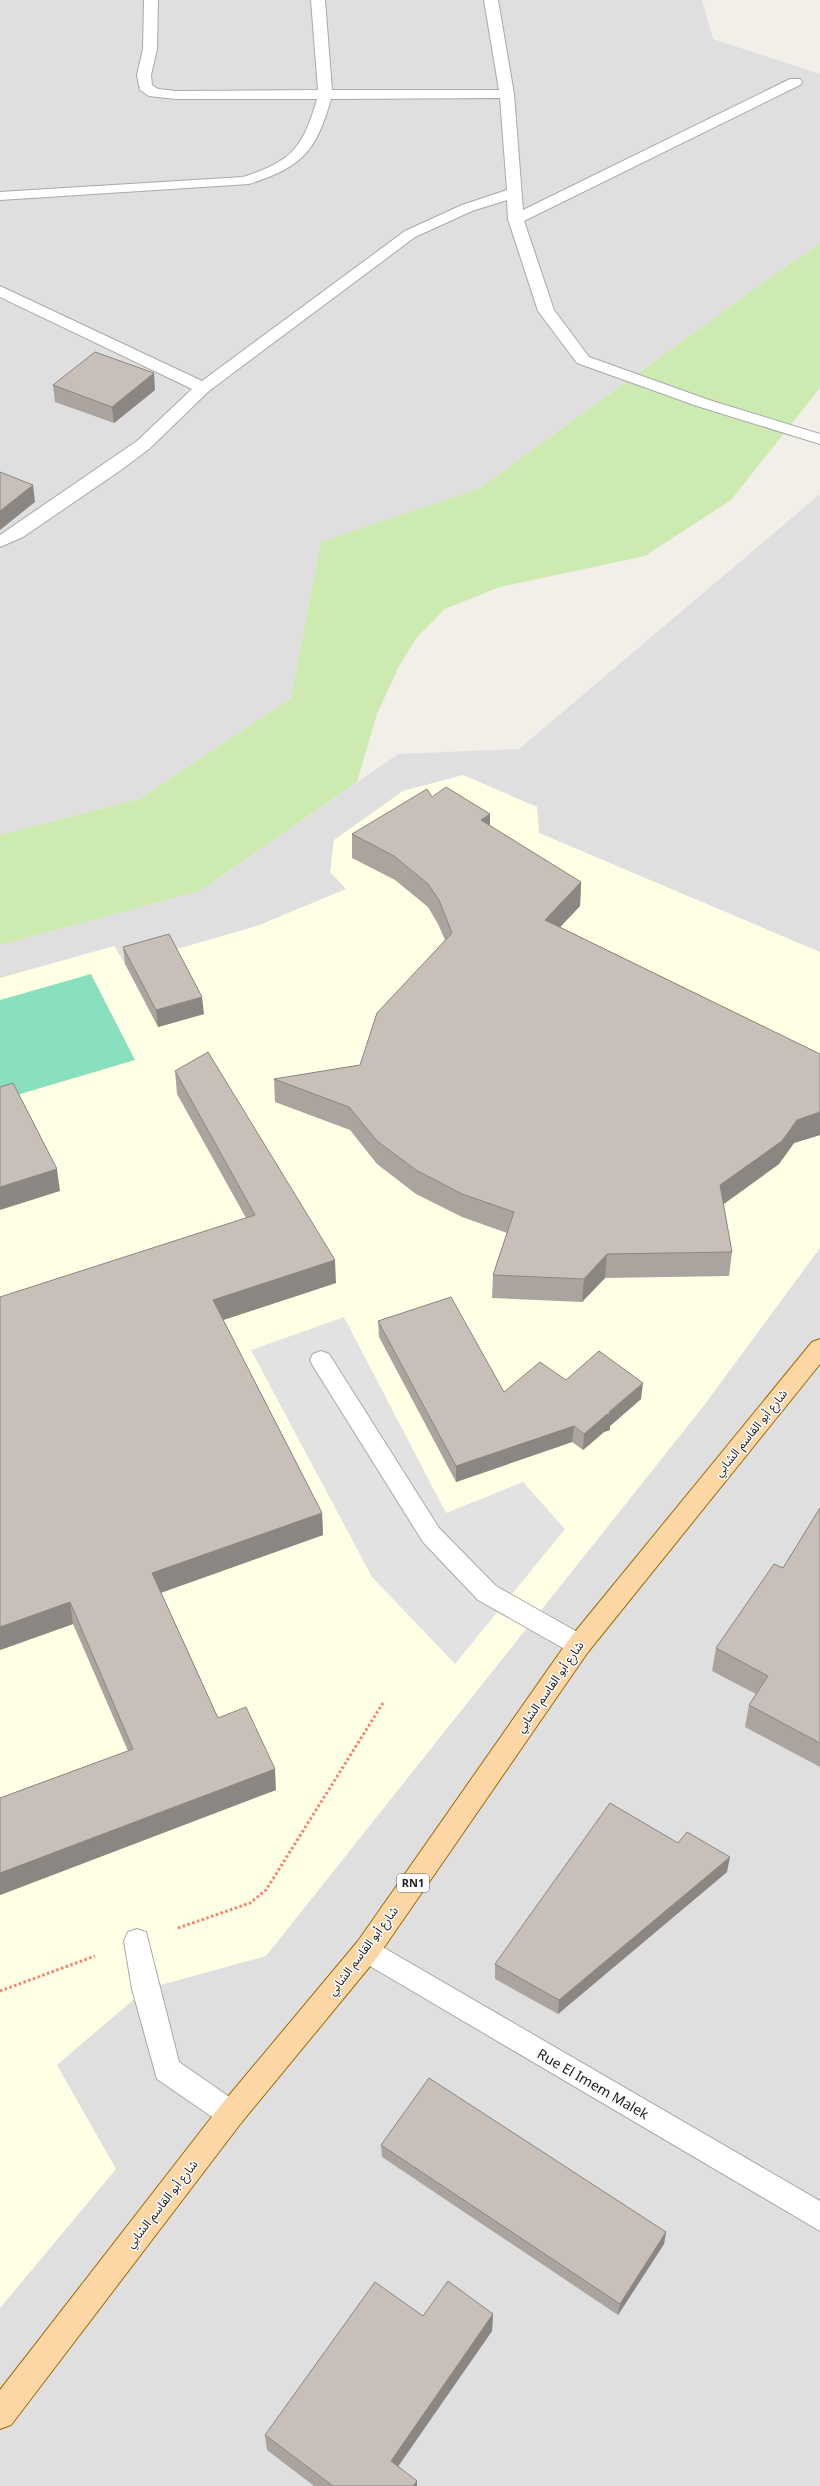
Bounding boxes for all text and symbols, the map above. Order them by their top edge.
street label: شارع أبو القاسم الشابي [710,1385,793,1481]
street label: شارع أبو القاسم الشابي [512,1638,589,1737]
road number: RN1 [397,1874,429,1892]
street label: شارع أبو القاسم الشابي [323,1903,403,2000]
street label: Rue El Imem Malek [534,2044,653,2124]
street label: شارع أبو القاسم الشابي [122,2156,203,2252]

